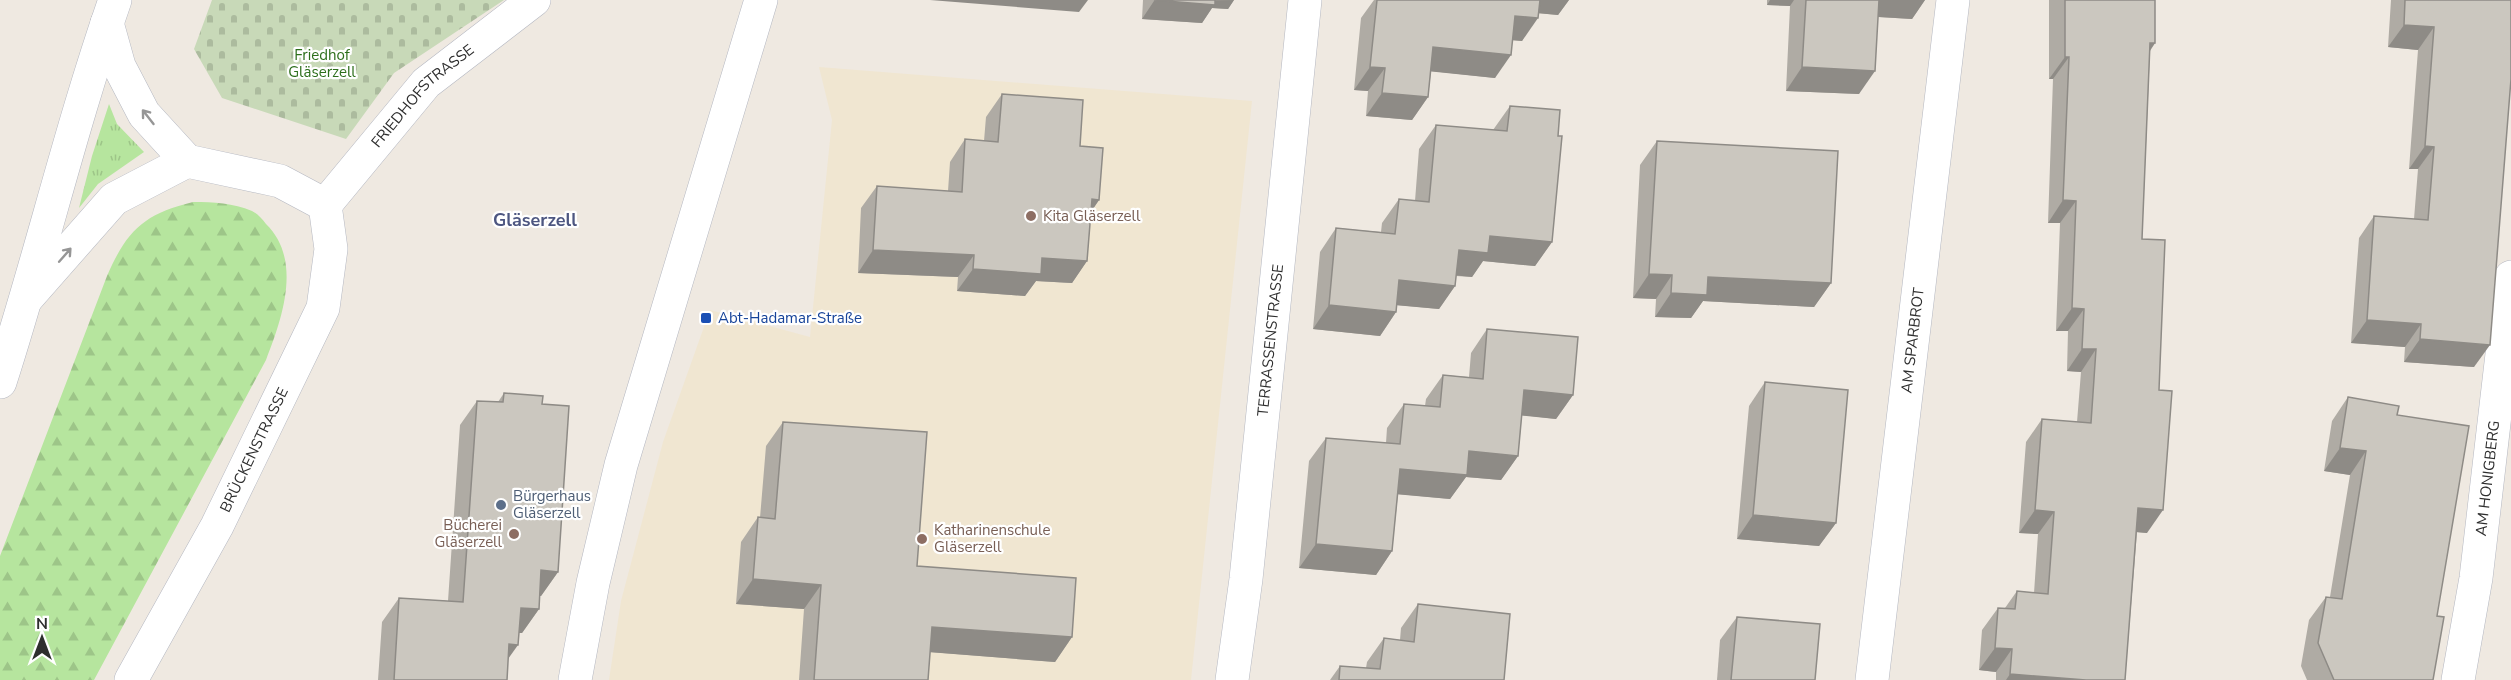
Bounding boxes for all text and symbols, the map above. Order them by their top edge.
street label: FRIEDHOFSTRASSE [367,40,478,152]
park label: Friedhof Gläserzell [288,45,356,82]
one-way arrow [141,110,154,126]
place label: Kita Gläserzell [1043,206,1141,226]
district label: Gläserzell [493,208,577,232]
marker: Kita Gläserzell [1024,209,1038,223]
one-way arrow [58,248,72,263]
street label: TERRASSENSTRASSE [1253,263,1288,417]
street label: AM SPARBROT [1896,286,1929,394]
place label: Abt-Hadamar-Straße [718,308,862,328]
marker: Abt-Hadamar-Straße [699,311,713,325]
street label: BRÜCKENSTRASSE [215,384,293,516]
street label: AM HONIGBERG [2471,419,2504,537]
place label: Bürgerhaus Gläserzell [513,486,591,523]
marker: Bürgerhaus Gläserzell [494,498,508,512]
place label: Bücherei Gläserzell [434,515,503,552]
place label: Katharinenschule Gläserzell [934,520,1050,557]
marker: Bücherei Gläserzell [507,527,521,541]
marker: Katharinenschule Gläserzell [915,532,929,546]
north arrow [12,608,72,668]
text: N [36,613,48,635]

